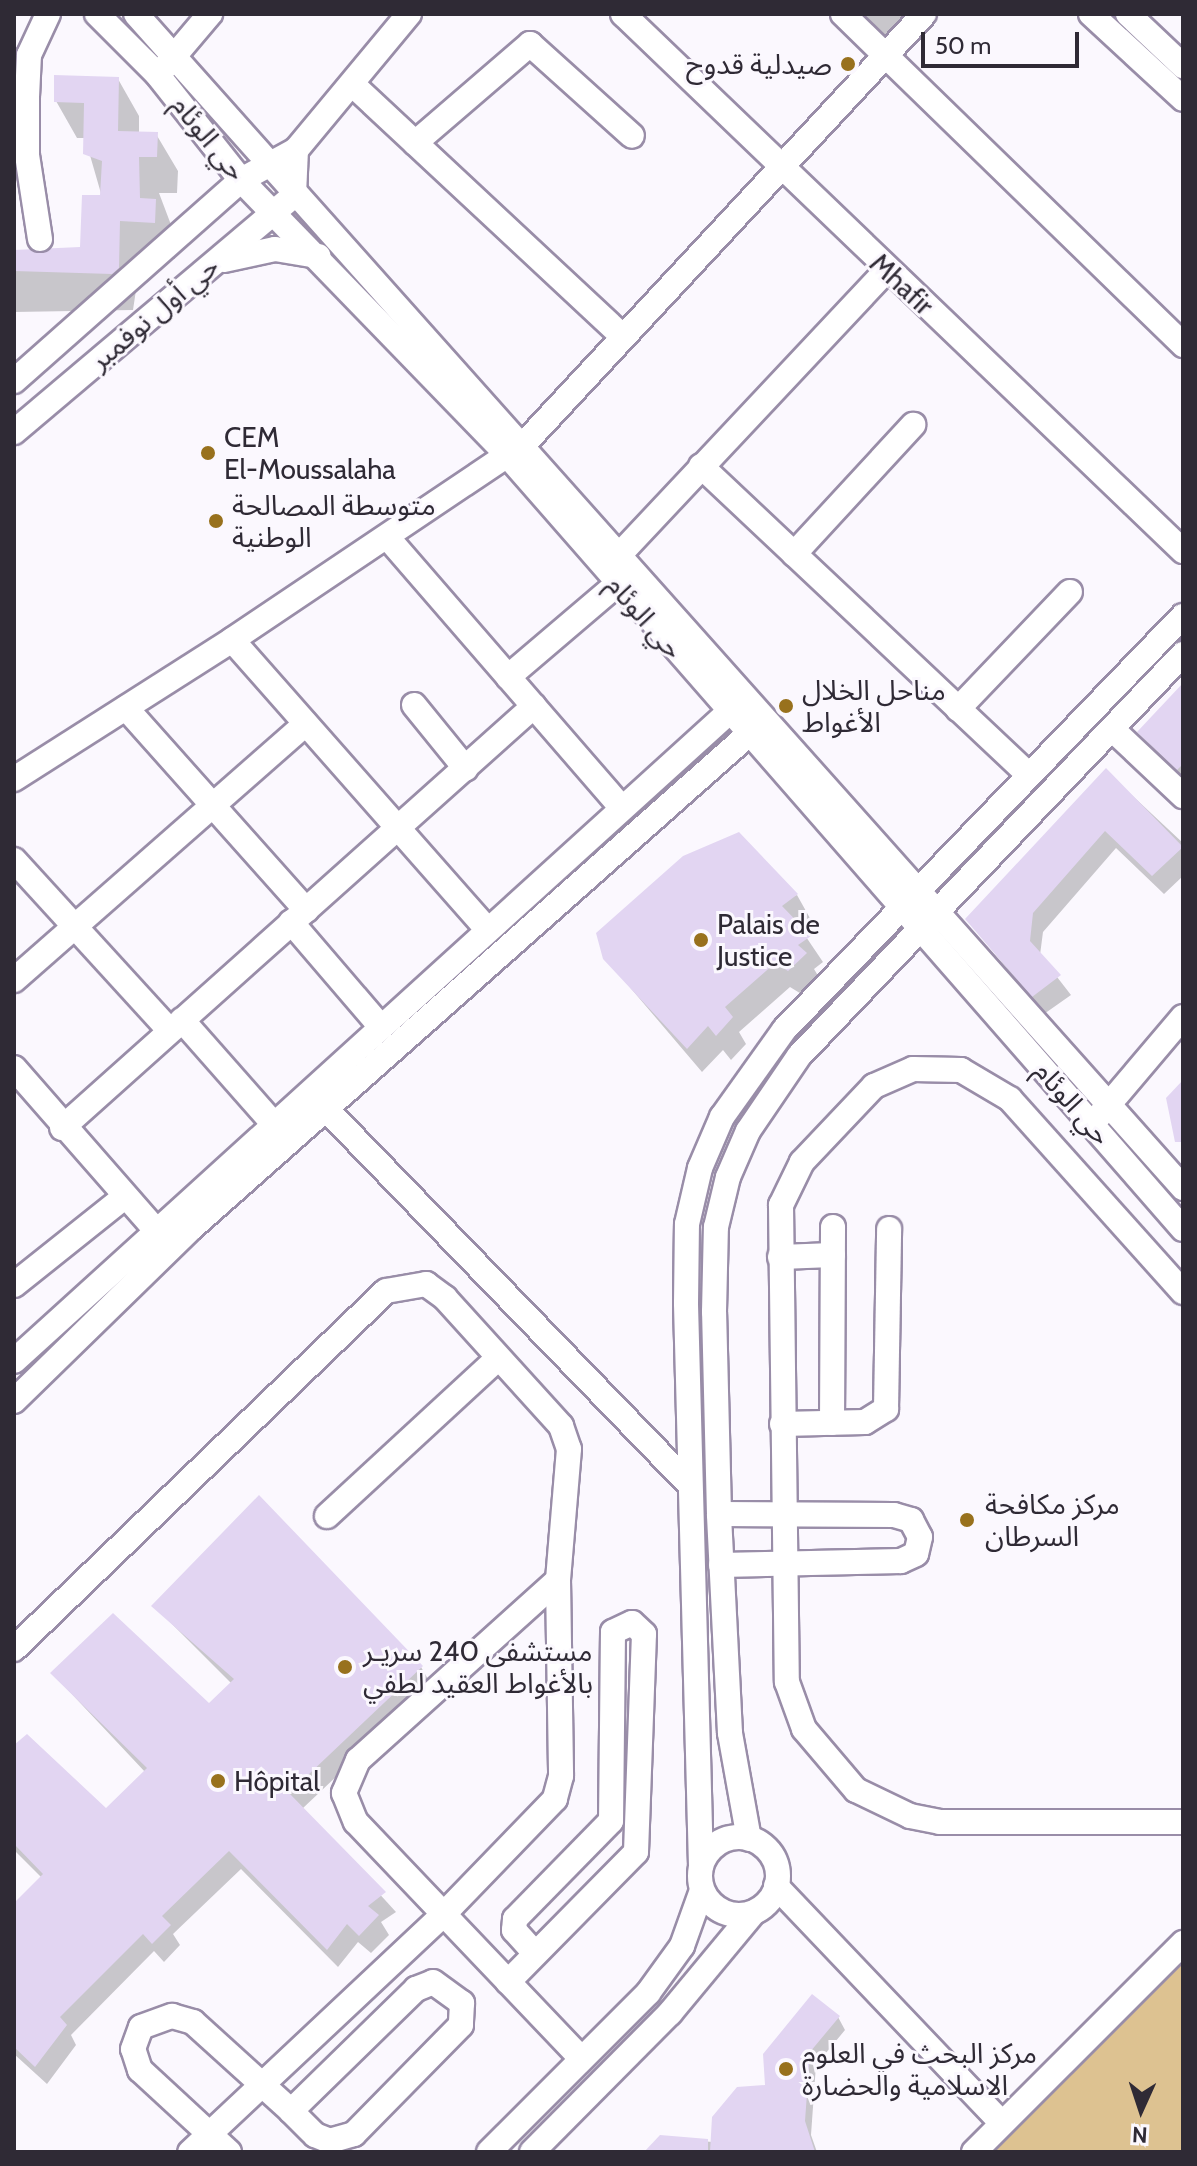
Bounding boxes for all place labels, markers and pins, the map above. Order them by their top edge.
place label: صيدلية قدوح [686,47,832,81]
marker: صيدلية قدوح [839,55,857,73]
place label: CEM El-Moussalaha [224,420,396,486]
marker: CEM El-Moussalaha [199,444,217,462]
place label: متوسطة المصالحة الوطنية [232,488,436,554]
marker: متوسطة المصالحة الوطنية [207,512,225,530]
place label: مناحل الخلال الأغواط [802,673,946,739]
marker: مناحل الخلال الأغواط [777,697,795,715]
place label: Palais de Justice [717,907,820,973]
marker: Palais de Justice [692,931,710,949]
place label: مركز مكافحة السرطان [985,1487,1120,1553]
marker: مركز مكافحة السرطان [956,1509,978,1531]
place label: مستشفى 240 سريـر بالأغواط العقيد لطفي [363,1634,593,1700]
marker: مستشفى 240 سريـر بالأغواط العقيد لطفي [334,1656,356,1678]
place label: Hôpital [234,1764,320,1798]
marker: Hôpital [209,1772,227,1790]
place label: مركز البحث في العلوم الاسلامية والحضارة [802,2036,1037,2102]
marker: مركز البحث في العلوم الاسلامية والحضارة [777,2060,795,2078]

